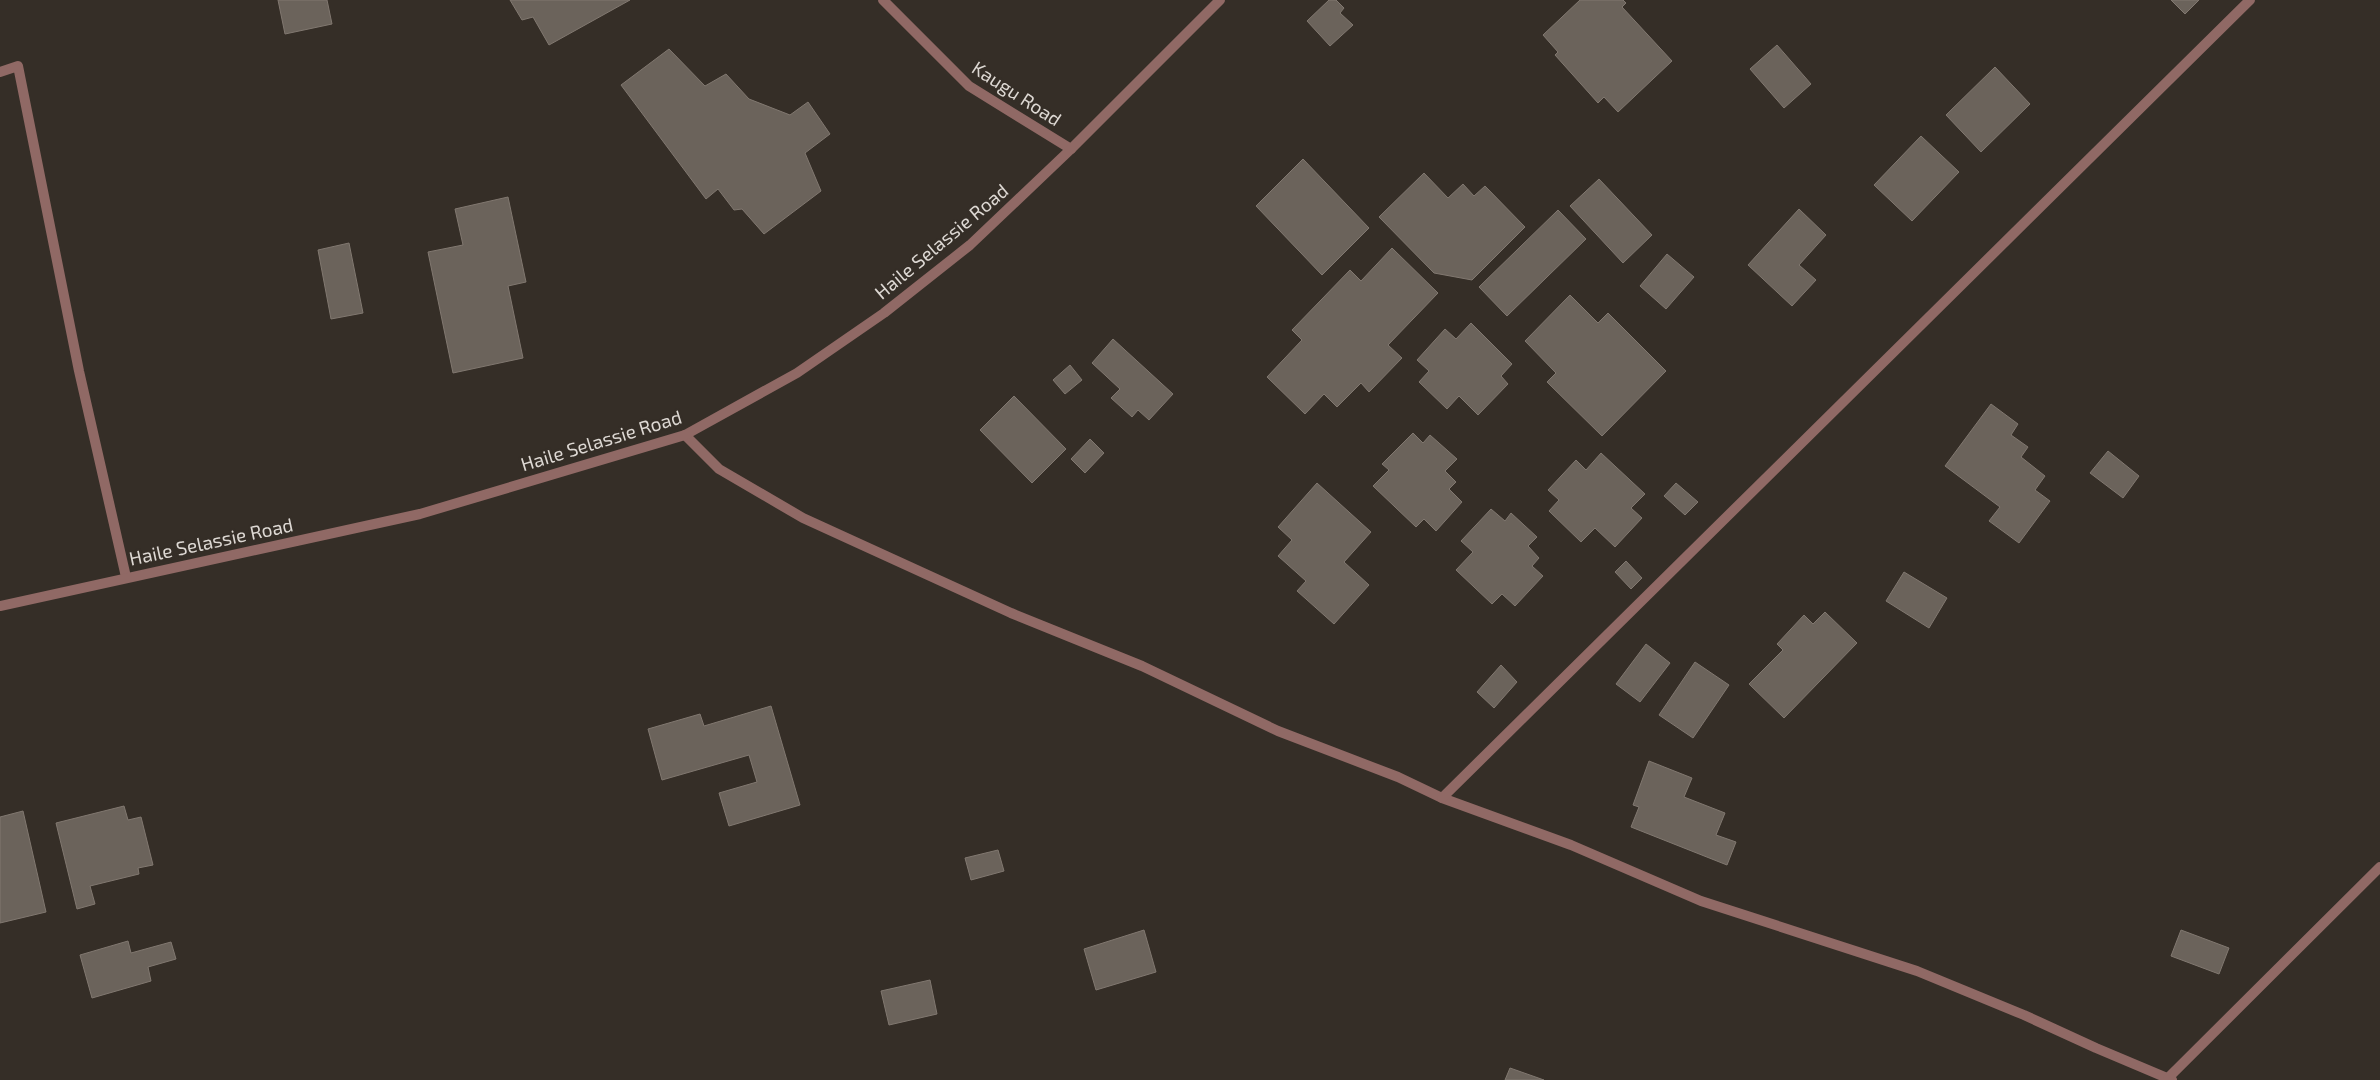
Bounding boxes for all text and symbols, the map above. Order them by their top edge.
street label: Kaugu Road [968,56,1066,130]
street label: Haile Selassie Road [870,178,1012,304]
street label: Haile Selassie Road [518,405,684,475]
street label: Haile Selassie Road [127,512,295,570]

